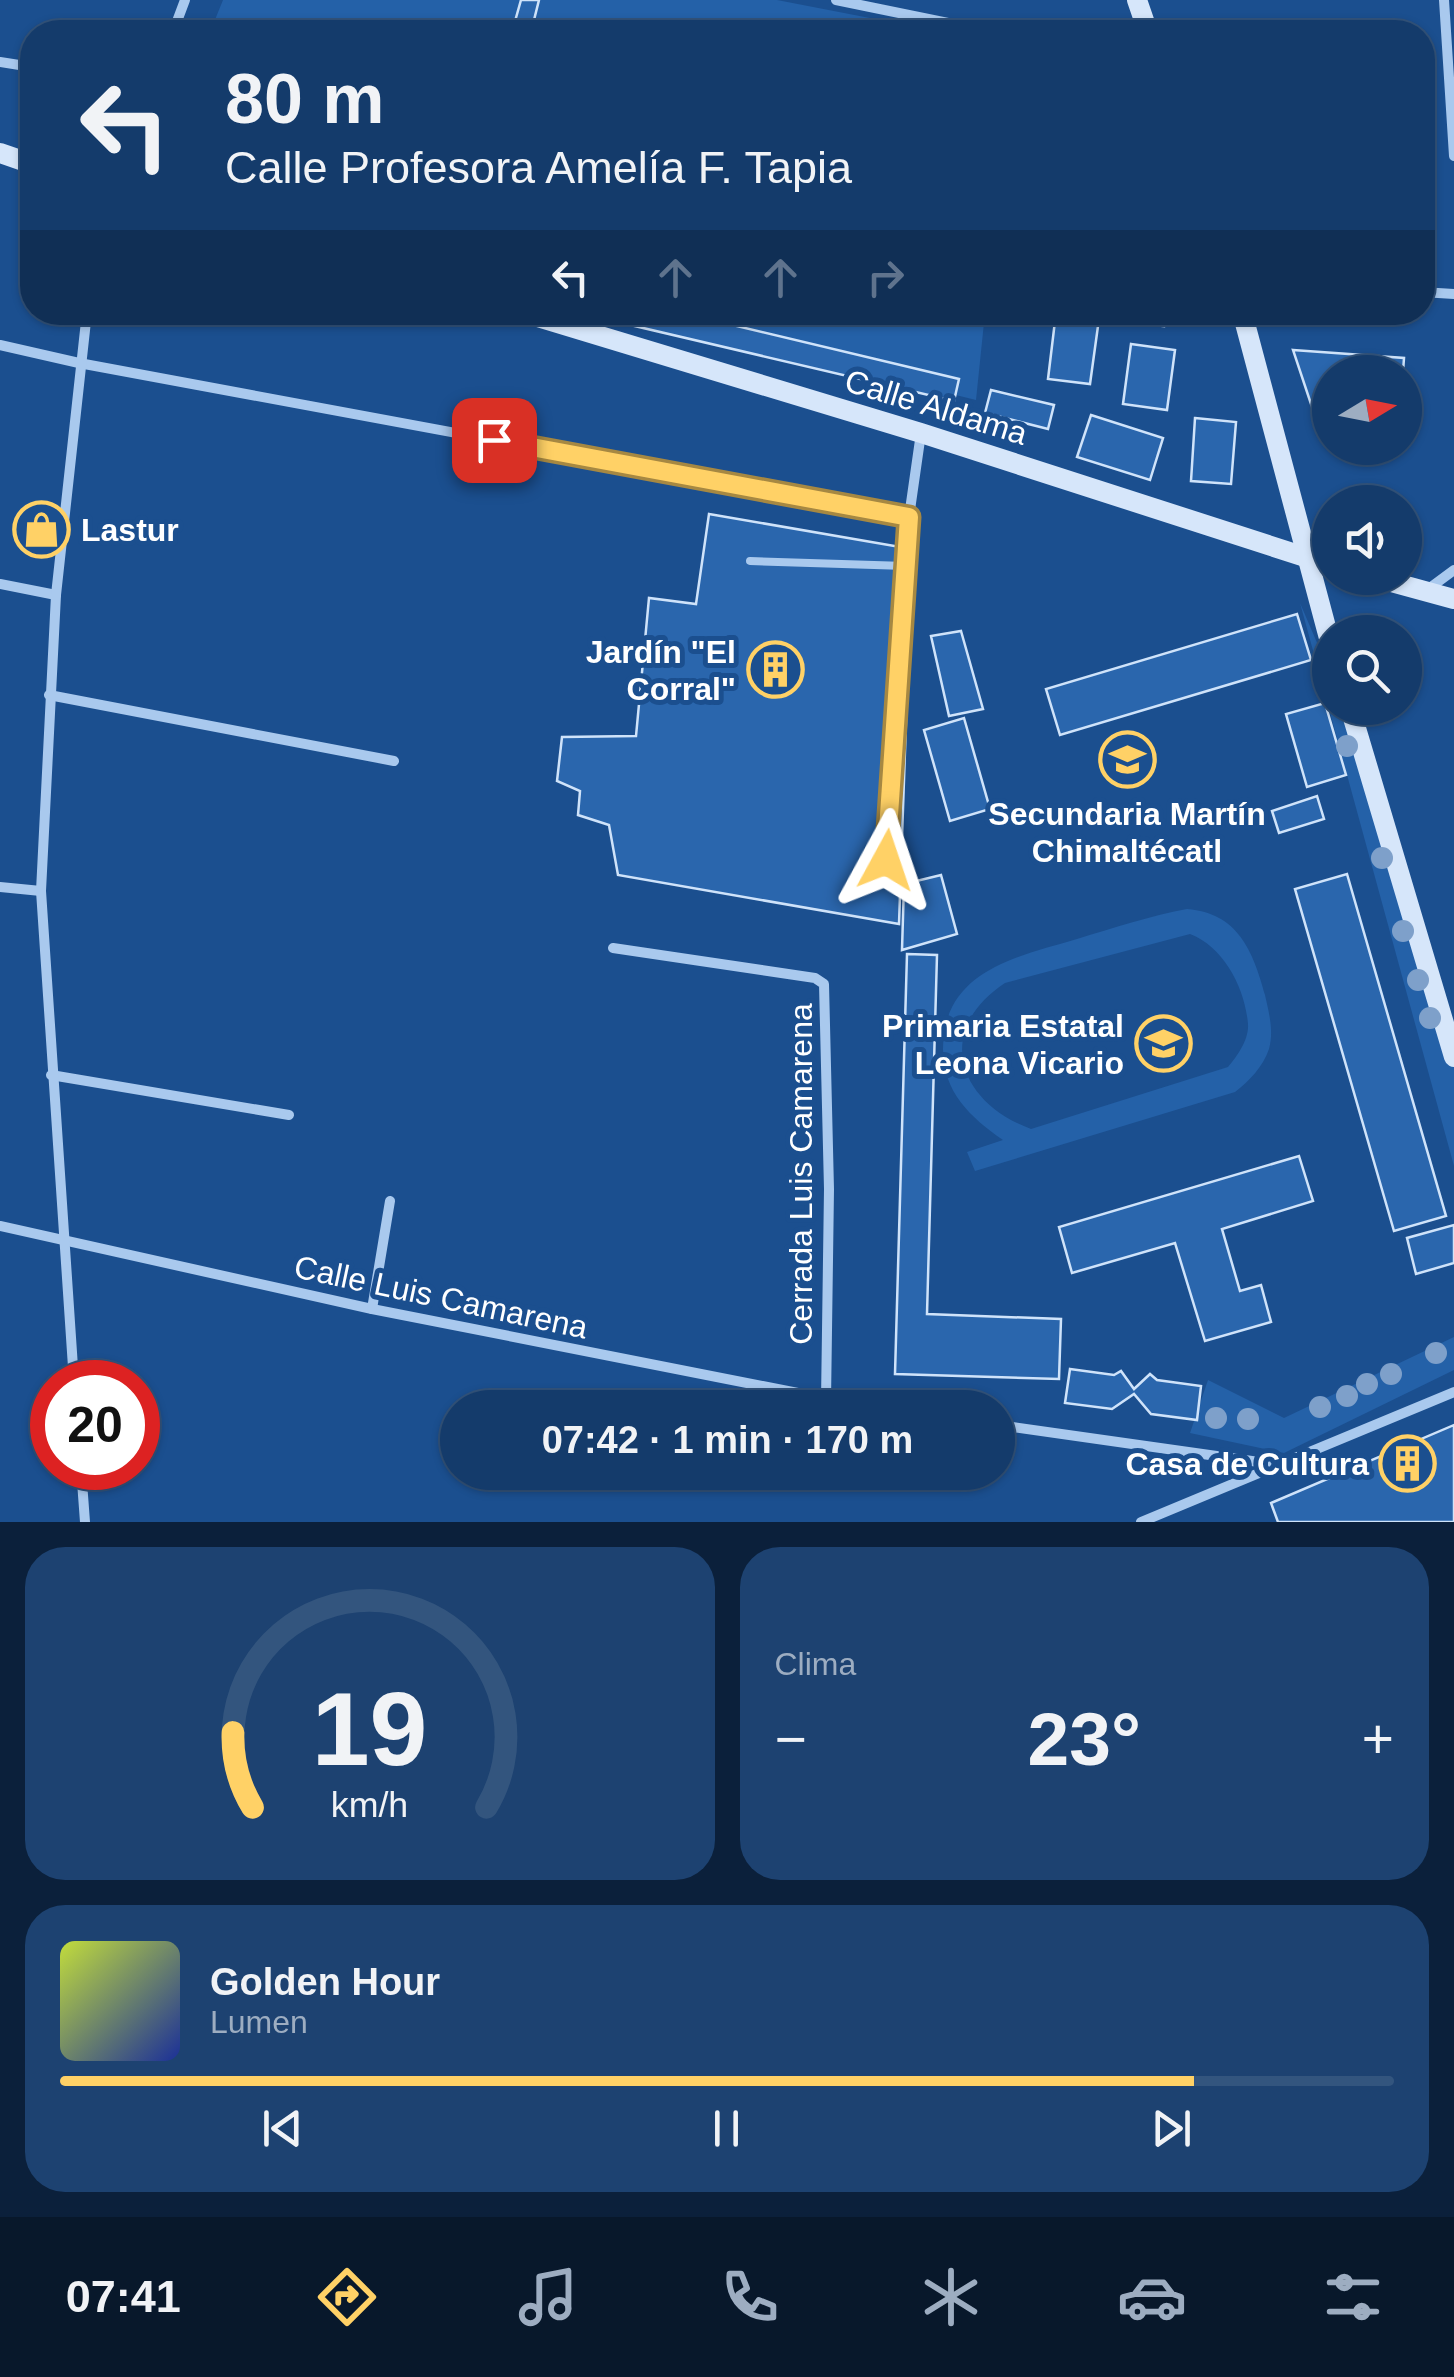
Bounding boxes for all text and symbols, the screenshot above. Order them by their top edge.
icon: left [60,60,190,190]
text: 80 m [225,60,385,138]
text: Calle Profesora Amelía F. Tapia [225,142,852,193]
icon: left [543,250,598,305]
icon: ahead [648,250,703,305]
icon: ahead [753,250,808,305]
icon: right [858,250,913,305]
north arrow [1312,355,1422,465]
map controls [1312,355,1422,725]
street label: Calle Aldama [841,362,1032,452]
pin [452,398,537,483]
icon: arrive [467,413,522,468]
button: sound [1312,485,1422,595]
shop icon: Lastur [12,500,72,560]
place label: Lastur [81,512,179,548]
button: search [1312,615,1422,725]
place label: Jardín "El Corral" [586,634,736,707]
building icon: Jardín "El Corral" [745,640,805,700]
school or university icon: Secundaria Martín Chimaltécatl [1097,730,1157,790]
place label: Secundaria Martín Chimaltécatl [988,796,1266,869]
position arrow [834,808,938,912]
street label: Cerrada Luis Camarena [783,1003,819,1345]
place label: Primaria Estatal Leona Vicario [882,1008,1124,1081]
school or university icon: Primaria Estatal Leona Vicario [1133,1014,1193,1074]
street label: Calle Luis Camarena [291,1248,591,1346]
speed limit sign: 20 [30,1360,160,1490]
text: 07:42 · 1 min · 170 m [542,1419,913,1461]
building icon: Casa de Cultura [1378,1434,1438,1494]
place label: Casa de Cultura [1125,1446,1369,1482]
text: Clima [775,1646,856,1682]
text: 19 [312,1671,428,1787]
text: 23° [1028,1697,1141,1781]
text: − [775,1708,807,1770]
text: + [1362,1708,1394,1770]
text: km/h [331,1785,408,1825]
text: Golden Hour [210,1961,440,2003]
text: Lumen [210,2004,308,2040]
icon: previous [255,2101,310,2156]
icon: pause [699,2101,754,2156]
icon: next [1144,2101,1199,2156]
icon: directions [312,2262,382,2332]
icon: music [513,2262,583,2332]
icon: phone [715,2262,785,2332]
icon: climate [916,2262,986,2332]
icon: car [1117,2262,1187,2332]
icon: filters [1318,2262,1388,2332]
text: 07:41 [66,2271,181,2322]

